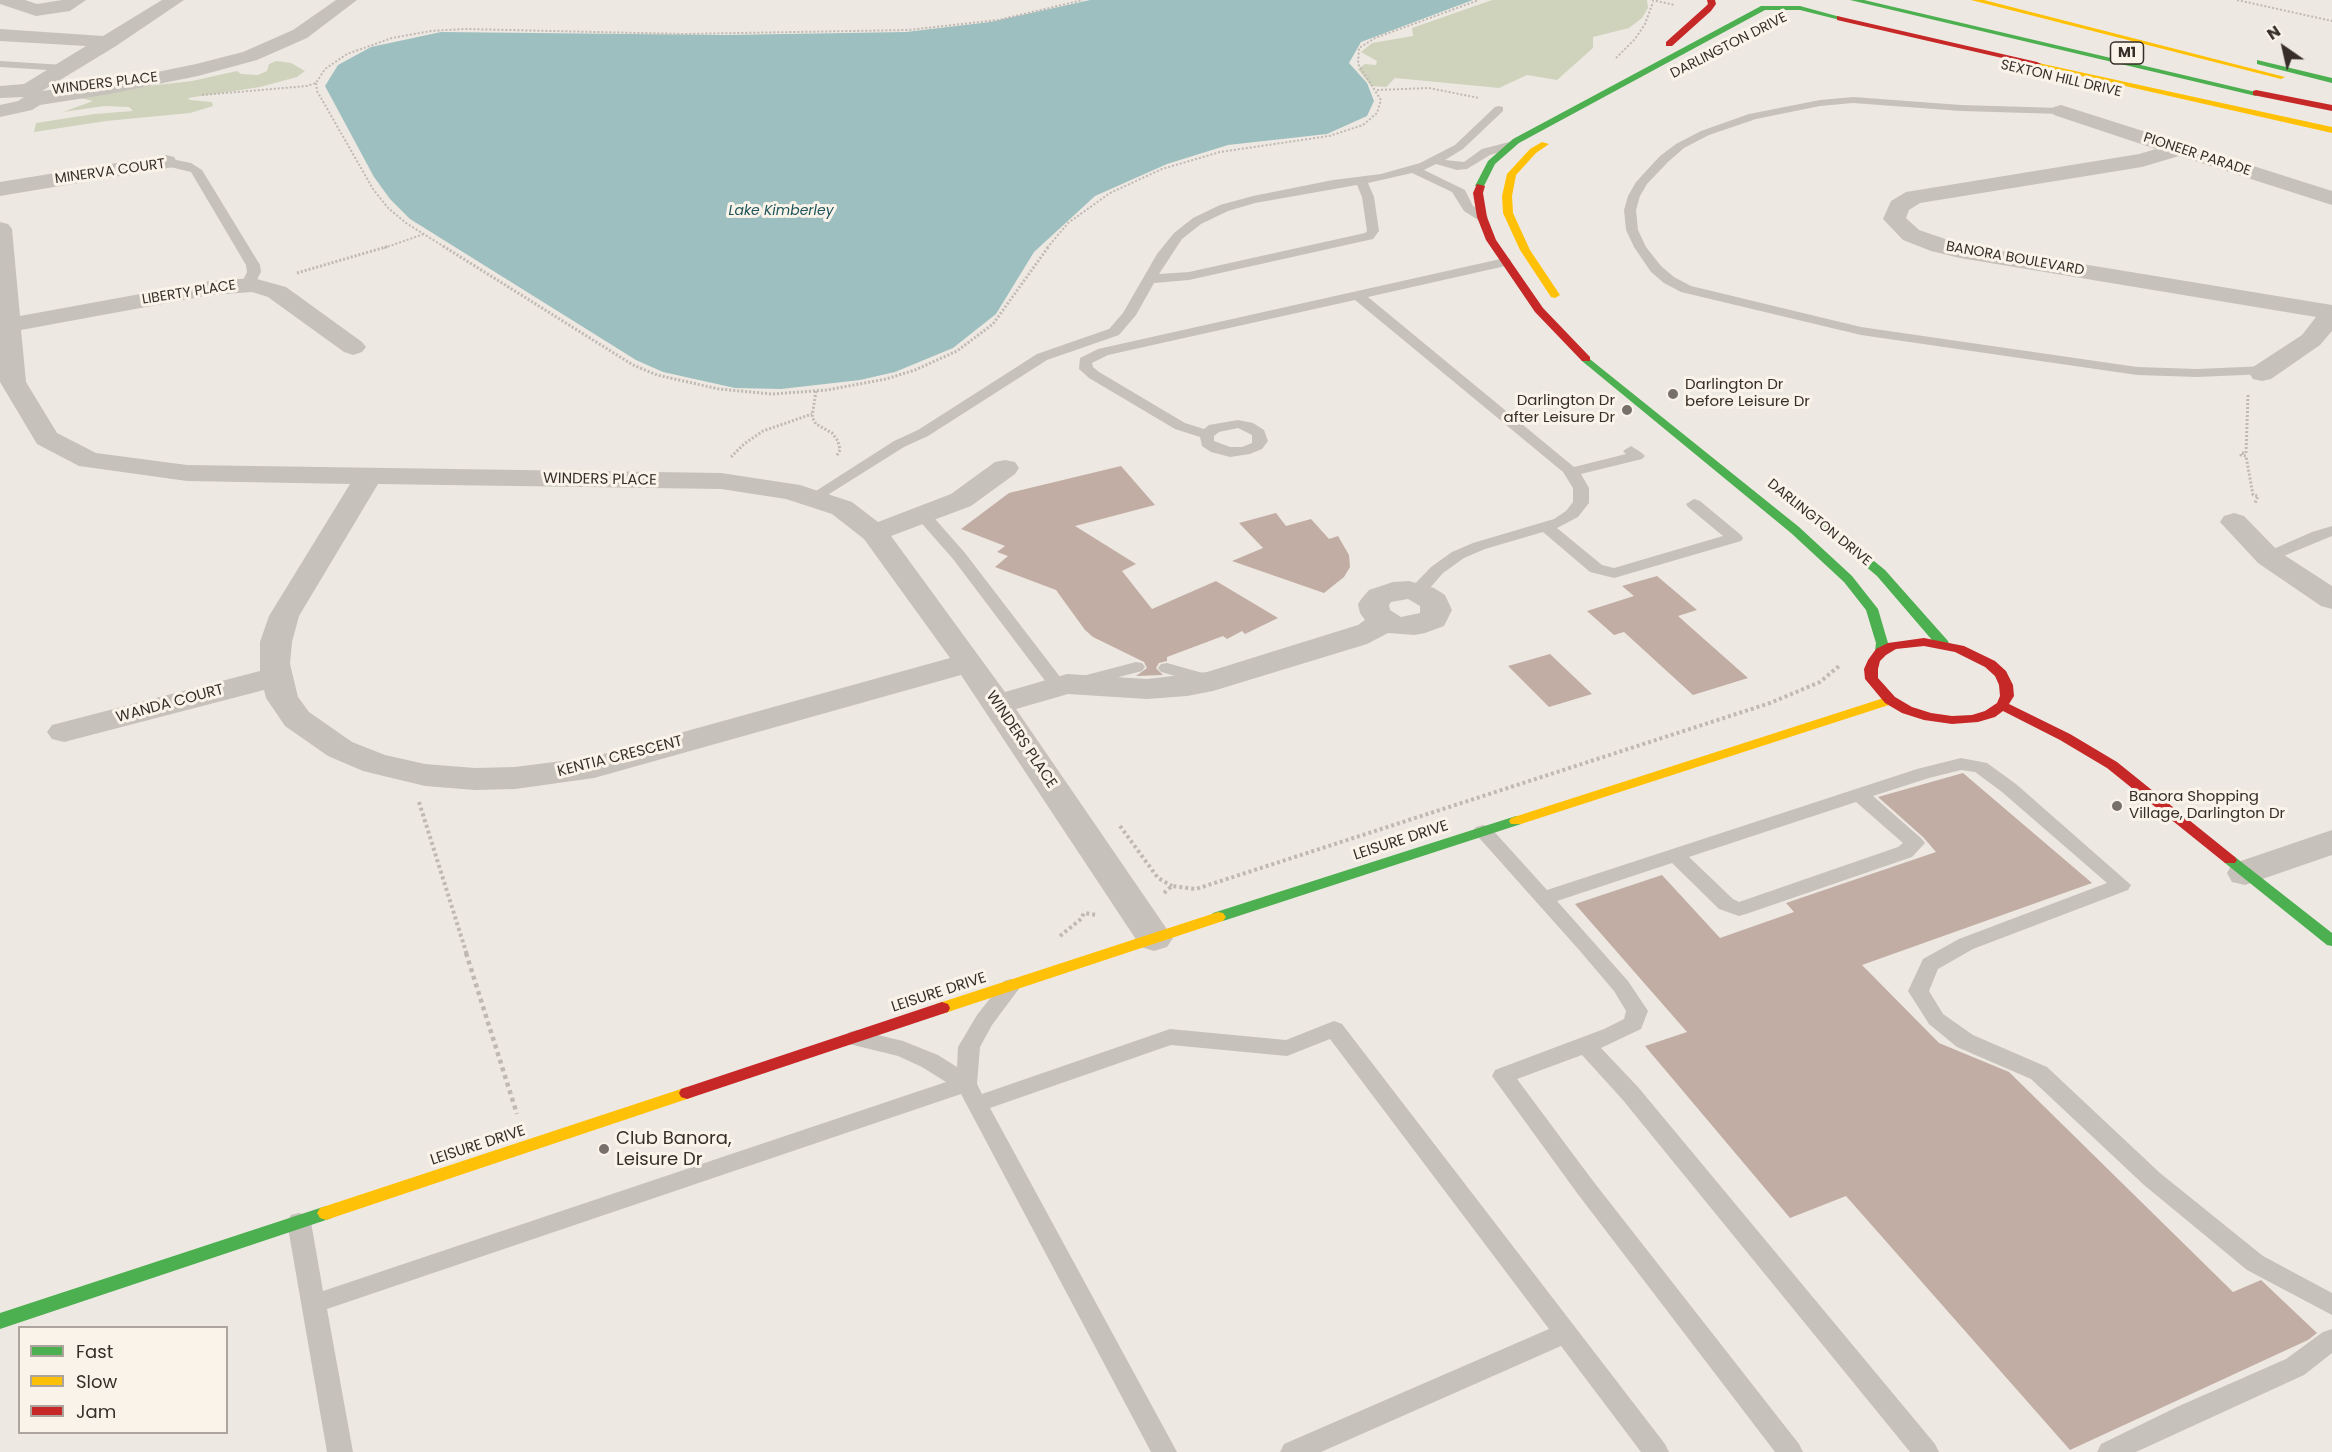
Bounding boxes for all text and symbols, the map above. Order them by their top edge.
street label: DARLINGTON DRIVE [1668,9,1790,83]
north arrow [2254,18,2314,78]
text: N [2262,20,2285,46]
road number: M1 [2110,42,2144,64]
street label: SEXTON HILL DRIVE [1999,57,2123,101]
street label: WINDERS PLACE [51,69,159,99]
street label: PIONEER PARADE [2141,130,2253,180]
street label: MINERVA COURT [54,156,166,188]
water label: Lake Kimberley [728,203,834,219]
street label: BANORA BOULEVARD [1945,239,2085,279]
street label: LIBERTY PLACE [141,277,237,309]
place label: Darlington Dr before Leisure Dr [1685,376,1810,411]
marker: Darlington Dr before Leisure Dr [1666,387,1680,401]
place label: Darlington Dr after Leisure Dr [1504,392,1615,427]
marker: Darlington Dr after Leisure Dr [1620,403,1634,417]
street label: WINDERS PLACE [543,470,657,490]
street label: DARLINGTON DRIVE [1764,476,1874,570]
street label: WANDA COURT [114,681,226,727]
street label: WINDERS PLACE [982,688,1060,792]
street label: KENTIA CRESCENT [556,733,684,781]
place label: Banora Shopping Village, Darlington Dr [2129,788,2285,823]
marker: Banora Shopping Village, Darlington Dr [2110,799,2124,813]
street label: LEISURE DRIVE [1351,817,1451,865]
street label: LEISURE DRIVE [889,969,989,1017]
street label: LEISURE DRIVE [428,1122,528,1170]
place label: Club Banora, Leisure Dr [616,1128,732,1170]
marker: Club Banora, Leisure Dr [597,1142,611,1156]
legend [18,1326,228,1434]
text: Fast [76,1339,113,1364]
text: Slow [76,1369,117,1394]
text: Jam [76,1399,116,1424]

